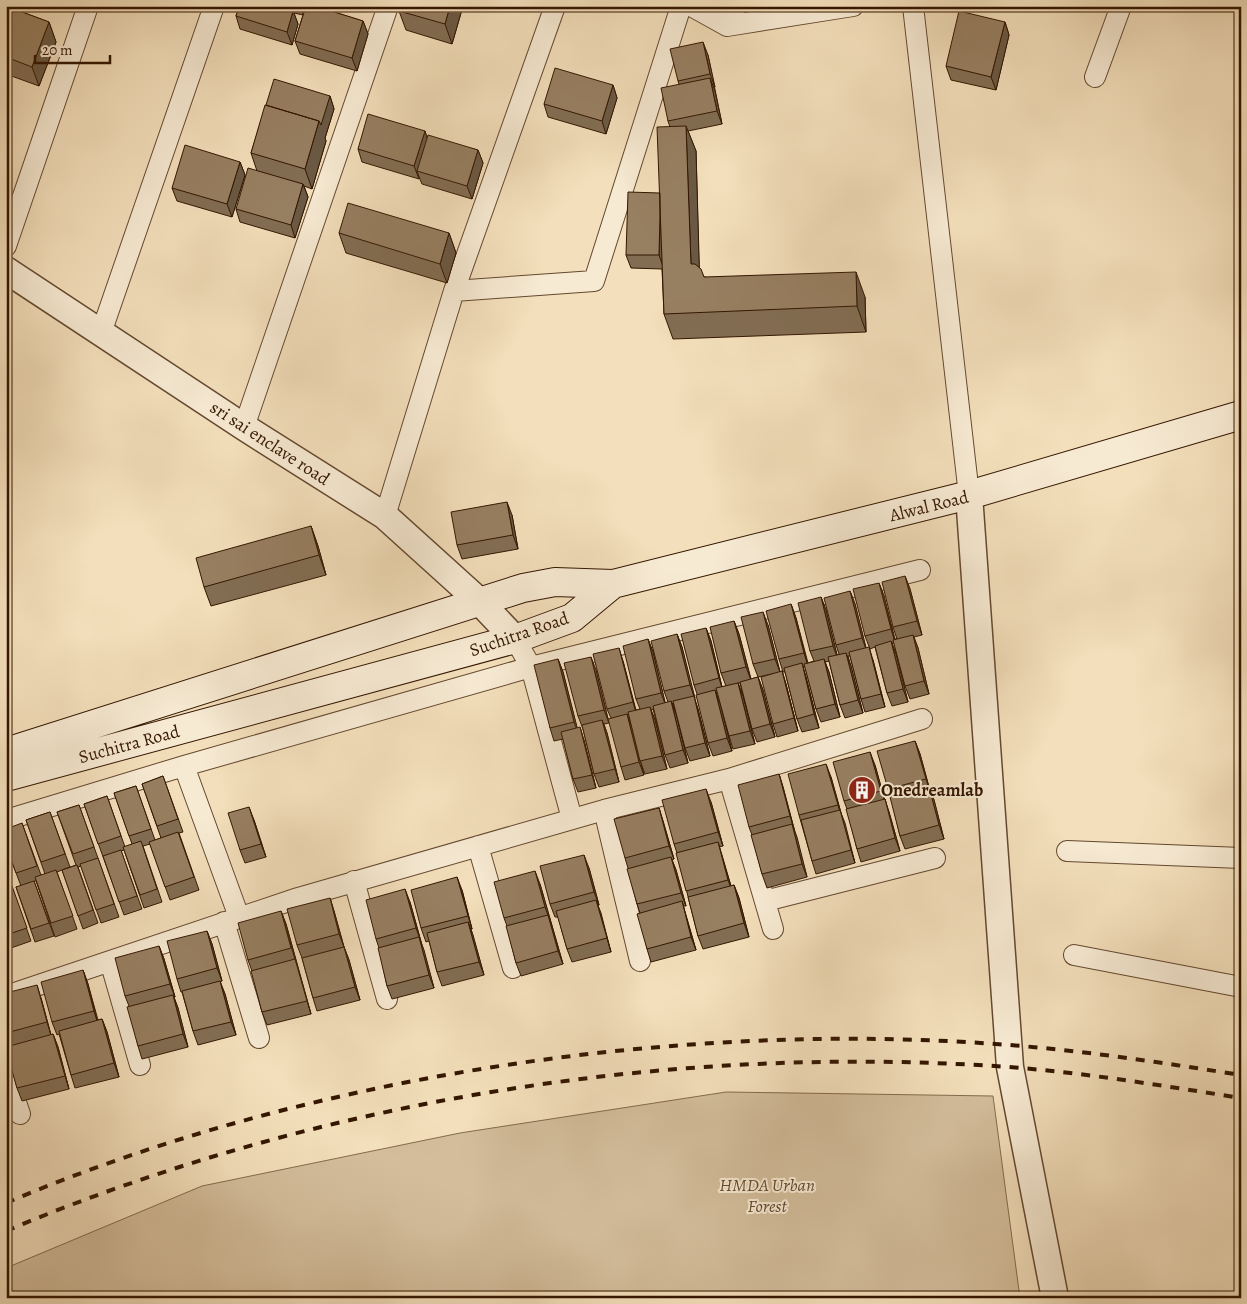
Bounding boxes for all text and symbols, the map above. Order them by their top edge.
scale bar [35,32,110,64]
text: 20 m [42,40,73,60]
street label: sri sai enclave road [206,395,335,491]
street label: Alwal Road [886,485,971,528]
street label: Suchitra Road [466,606,572,662]
street label: Suchitra Road [76,719,182,769]
building icon: Onedreamlab [847,775,877,805]
place label: Onedreamlab [881,778,983,802]
park label: HMDA Urban Forest [719,1173,815,1218]

